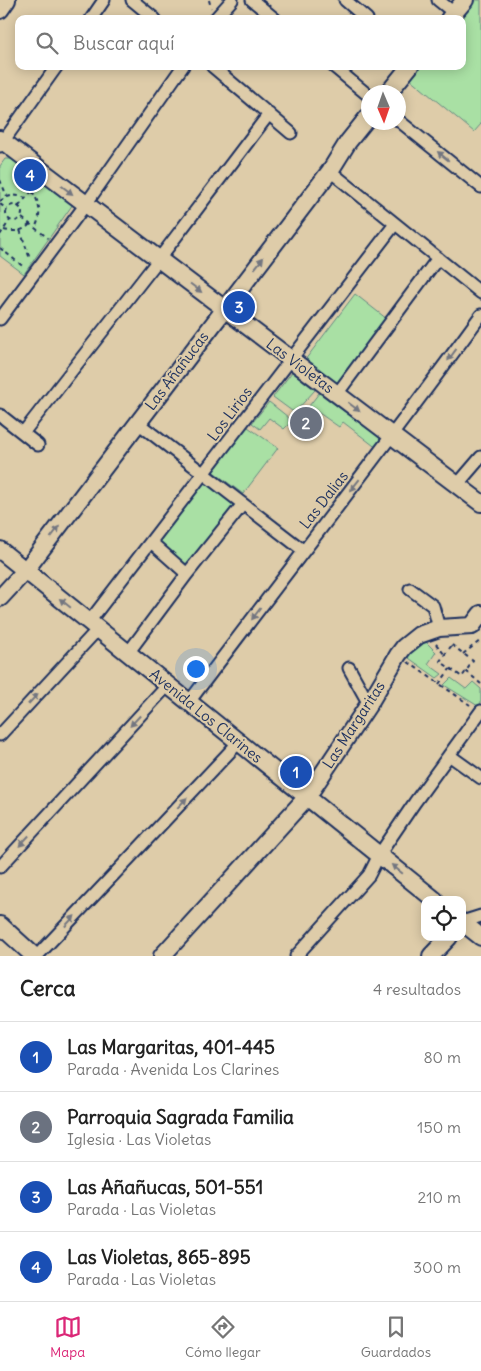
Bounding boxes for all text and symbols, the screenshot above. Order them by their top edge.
search box [15,15,466,70]
icon: search [33,29,61,57]
text: Buscar aquí [73,31,174,55]
north arrow [361,85,406,130]
one-way arrow [437,151,450,162]
pin: 4 [14,156,46,194]
one-way arrow [60,184,73,195]
one-way arrow [254,256,264,270]
one-way arrow [189,282,202,293]
pin: 3 [223,288,255,326]
street label: Las Añañucas [141,327,213,414]
street label: Las Violetas [263,334,338,397]
one-way arrow [447,348,457,361]
street label: Los Lirios [203,383,256,445]
one-way arrow [347,402,361,412]
pin: 2 [290,404,322,442]
street label: Las Dalias [295,467,352,532]
one-way arrow [349,478,360,491]
one-way arrow [49,526,60,539]
one-way arrow [58,598,72,608]
one-way arrow [251,607,261,621]
your location [183,656,209,682]
street label: Avenida Los Clarines [146,664,267,767]
street label: Las Margaritas [318,677,389,772]
one-way arrow [27,693,39,705]
one-way arrow [129,715,140,728]
pin: 1 [280,753,312,791]
one-way arrow [176,797,188,809]
one-way arrow [18,834,30,846]
one-way arrow [390,864,403,875]
map controls [421,896,466,941]
button: locate [421,896,466,941]
one-way arrow [64,915,76,927]
text: Cerca [20,975,75,1002]
text: 4 resultados [373,979,461,999]
text: Las Margaritas, 401-445 [67,1035,275,1059]
text: 1 [33,1047,39,1067]
text: 80 m [423,1047,461,1067]
text: Parada · Avenida Los Clarines [67,1059,279,1079]
text: Parroquia Sagrada Familia [67,1105,294,1129]
text: 2 [32,1117,40,1137]
text: 150 m [417,1117,461,1137]
text: Iglesia · Las Violetas [67,1129,211,1149]
text: Las Añañucas, 501-551 [67,1175,263,1199]
text: 3 [31,1187,41,1207]
text: 210 m [418,1187,461,1207]
text: Parada · Las Violetas [67,1199,216,1219]
text: Las Violetas, 865-895 [67,1245,251,1269]
text: 4 [31,1257,41,1277]
text: 300 m [413,1257,461,1277]
text: Parada · Las Violetas [67,1269,216,1289]
tab: Mapa [50,1313,85,1361]
tab: Cómo llegar [185,1313,261,1361]
tab: Guardados [361,1313,431,1361]

